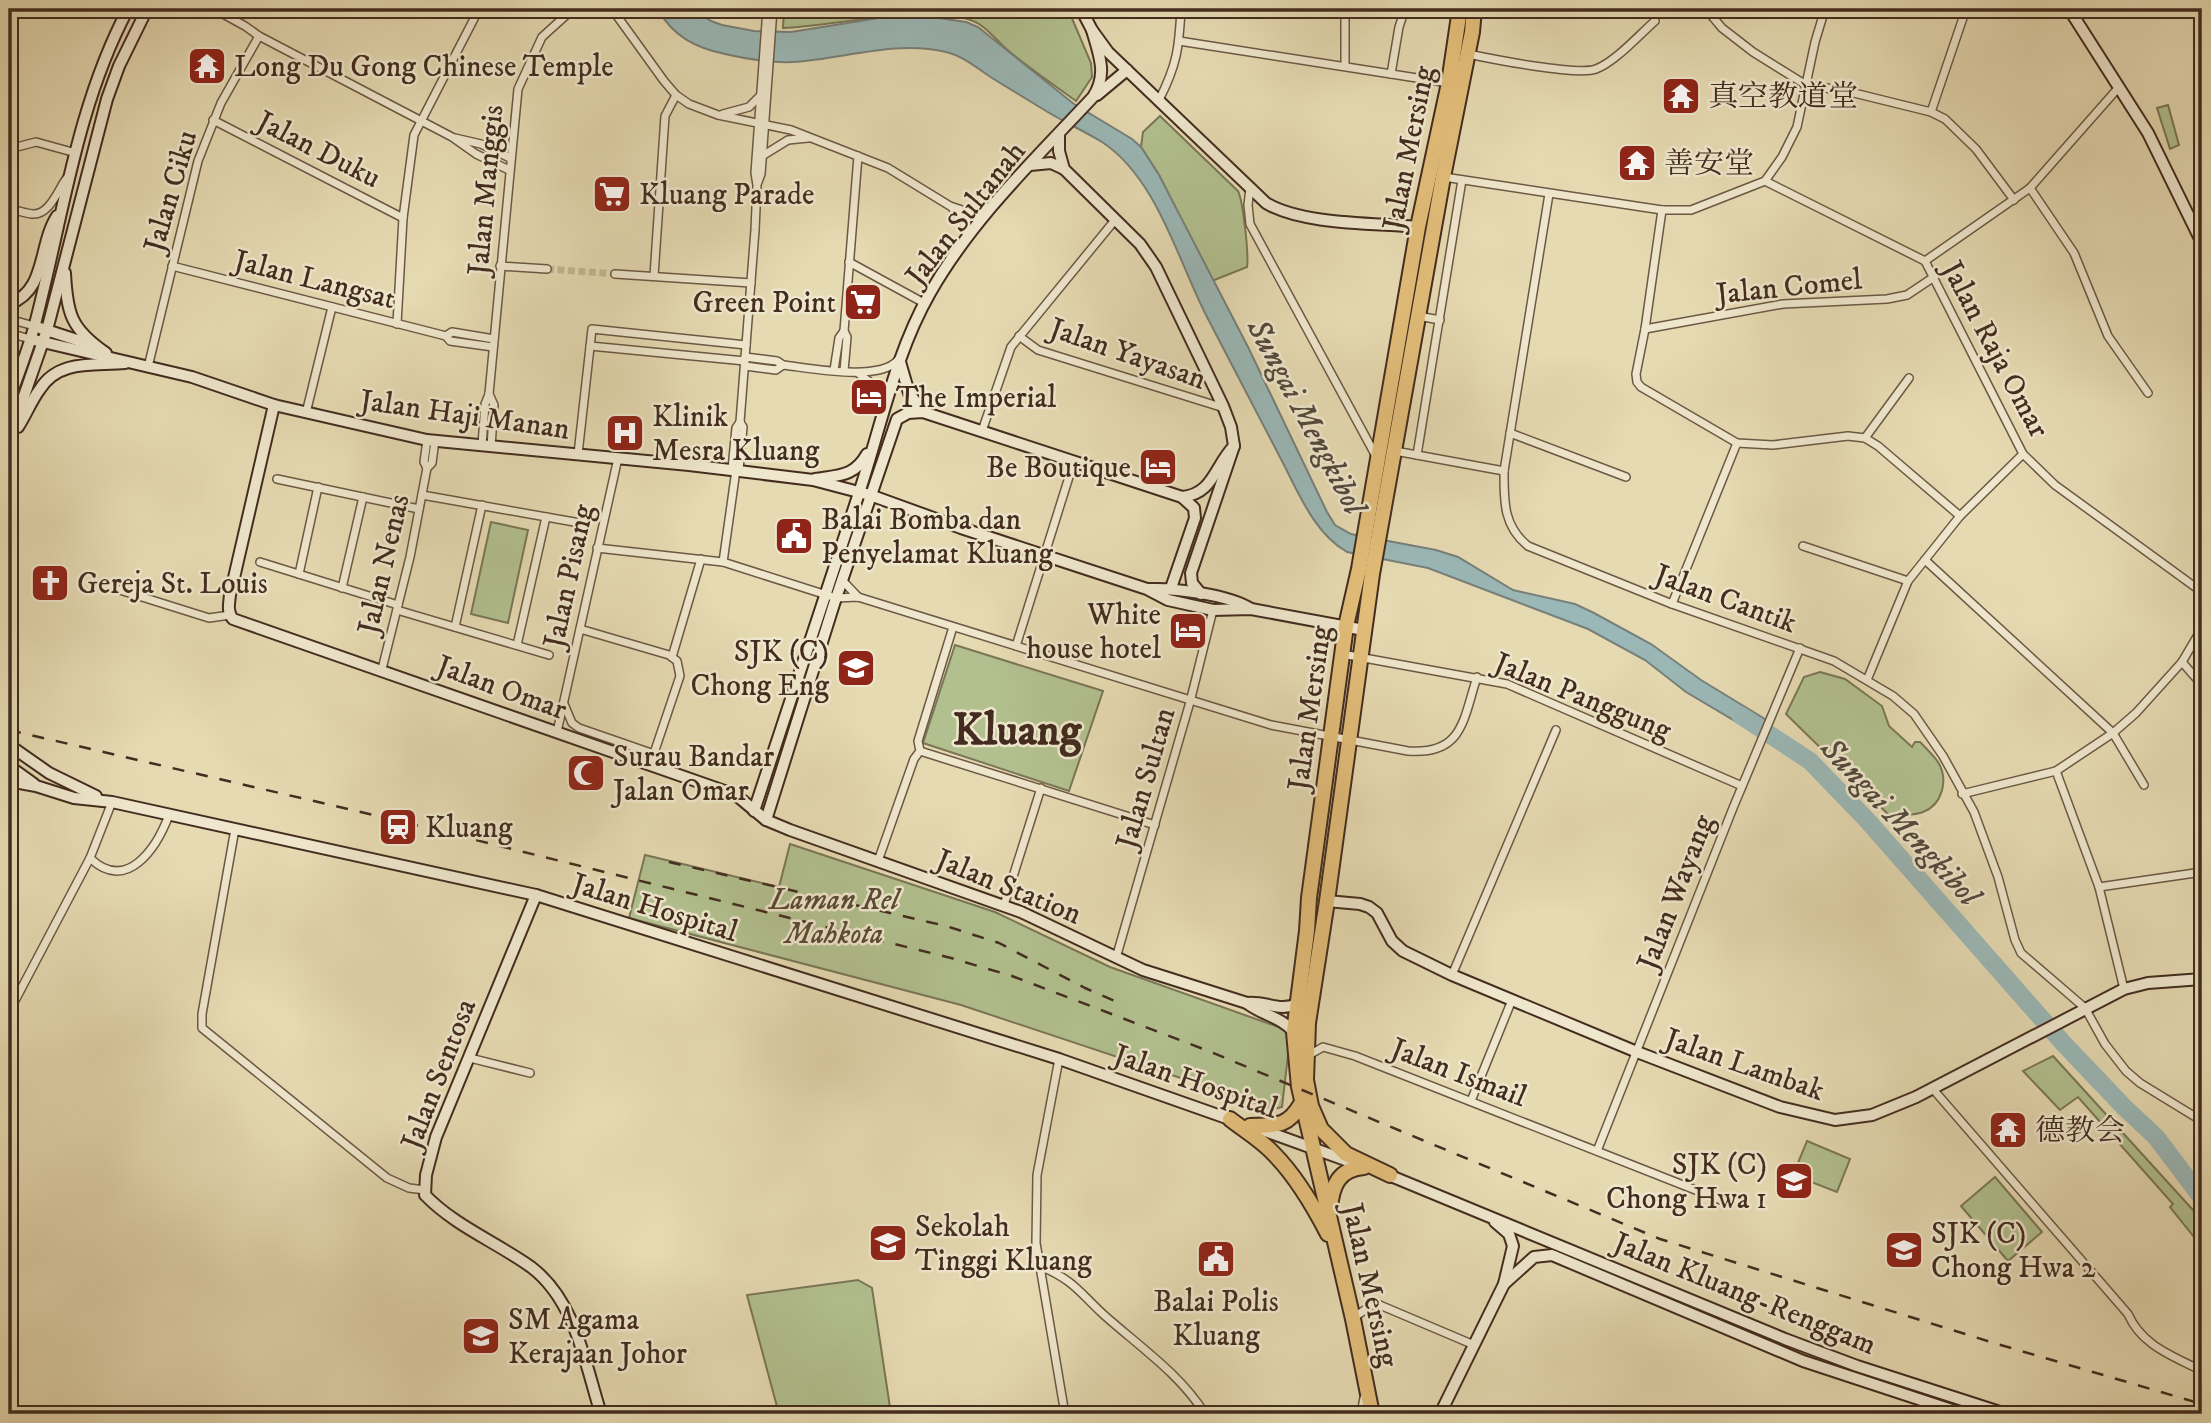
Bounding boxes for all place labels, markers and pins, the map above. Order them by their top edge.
temple icon: Long Du Gong Chinese Temple [186,45,228,87]
place label: Long Du Gong Chinese Temple [234,49,614,86]
temple icon: 真空教道堂 [1660,75,1702,117]
place label: 真空教道堂 [1708,79,1858,116]
temple icon: 善安堂 [1616,142,1658,184]
place label: 善安堂 [1664,146,1754,183]
supermarket icon: Kluang Parade [591,173,633,215]
place label: Kluang Parade [639,177,814,214]
supermarket icon: Green Point [842,281,884,323]
place label: Green Point [693,285,836,322]
hotel icon: The Imperial [848,376,890,418]
place label: The Imperial [896,380,1056,417]
place label: Klinik Mesra Kluang [652,399,820,470]
hospital icon: Klinik Mesra Kluang [604,412,646,454]
hotel icon: Be Boutique [1137,446,1179,488]
place label: Be Boutique [986,450,1131,487]
place label: Balai Bomba dan Penyelamat Kluang [821,502,1054,573]
public building icon: Balai Bomba dan Penyelamat Kluang [773,515,815,557]
church icon: Gereja St. Louis [29,562,71,604]
place label: Gereja St. Louis [77,566,268,603]
place label: White house hotel [1026,597,1161,668]
hotel icon: White house hotel [1167,610,1209,652]
place label: SJK (C) Chong Eng [691,634,829,705]
school or university icon: SJK (C) Chong Eng [835,647,877,689]
place label: Surau Bandar Jalan Omar [610,739,774,810]
mosque icon: Surau Bandar Jalan Omar [565,752,607,794]
station icon: Kluang [377,806,419,848]
place label: Kluang [425,810,513,847]
temple icon: 德教会 [1987,1109,2029,1151]
place label: 德教会 [2035,1113,2125,1150]
place label: SJK (C) Chong Hwa 1 [1606,1147,1767,1218]
school or university icon: SJK (C) Chong Hwa 1 [1773,1160,1815,1202]
place label: Sekolah Tinggi Kluang [915,1209,1092,1280]
place label: SJK (C) Chong Hwa 2 [1931,1216,2096,1287]
school or university icon: Sekolah Tinggi Kluang [867,1222,909,1264]
school or university icon: SJK (C) Chong Hwa 2 [1883,1229,1925,1271]
public building icon: Balai Polis Kluang [1195,1238,1237,1280]
place label: Balai Polis Kluang [1153,1284,1279,1355]
place label: SM Agama Kerajaan Johor [508,1302,687,1373]
school or university icon: SM Agama Kerajaan Johor [460,1315,502,1357]

